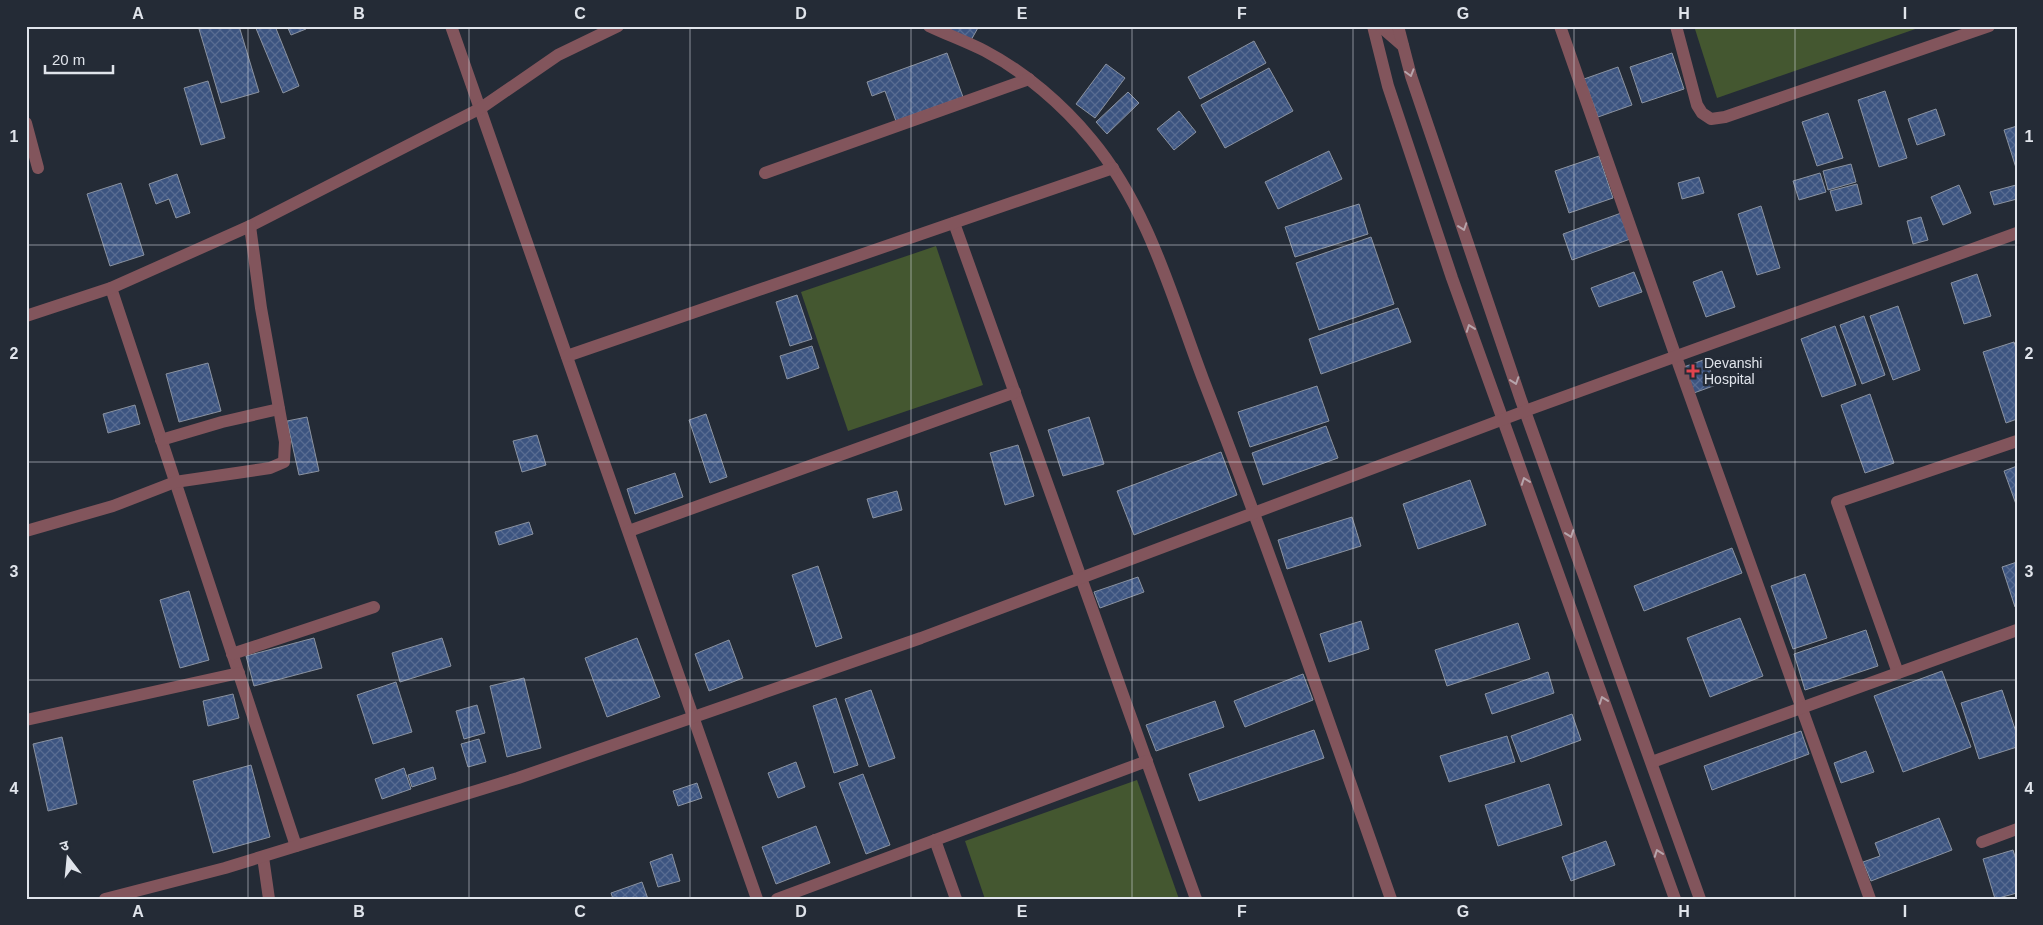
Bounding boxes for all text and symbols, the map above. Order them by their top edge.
text: A [132,5,144,22]
text: B [353,5,365,22]
text: C [574,5,586,22]
text: D [795,5,807,22]
text: E [1017,5,1028,22]
text: F [1237,5,1247,22]
text: G [1457,5,1469,22]
text: H [1678,5,1690,22]
text: I [1903,5,1907,22]
scale bar [45,42,112,74]
text: 20 m [52,51,85,68]
one-way arrow [1405,69,1415,77]
text: 1 [10,128,19,145]
text: 1 [2025,128,2034,145]
one-way arrow [1457,223,1467,231]
one-way arrow [1466,324,1476,333]
text: 2 [10,345,19,362]
text: 2 [2025,345,2034,362]
place label: Devanshi Hospital [1704,355,1762,387]
marker: Devanshi Hospital [1686,364,1700,378]
one-way arrow [1509,376,1519,385]
one-way arrow [1521,477,1531,486]
one-way arrow [1564,529,1574,538]
text: 3 [10,563,19,580]
text: 3 [2025,563,2034,580]
one-way arrow [1599,696,1609,705]
text: 4 [10,780,19,797]
text: 4 [2025,780,2034,797]
north arrow [42,832,92,882]
text: उ [58,836,71,854]
one-way arrow [1654,849,1664,858]
text: A [132,903,144,920]
text: B [353,903,365,920]
text: C [574,903,586,920]
text: D [795,903,807,920]
text: E [1017,903,1028,920]
text: F [1237,903,1247,920]
text: G [1457,903,1469,920]
text: H [1678,903,1690,920]
text: I [1903,903,1907,920]

